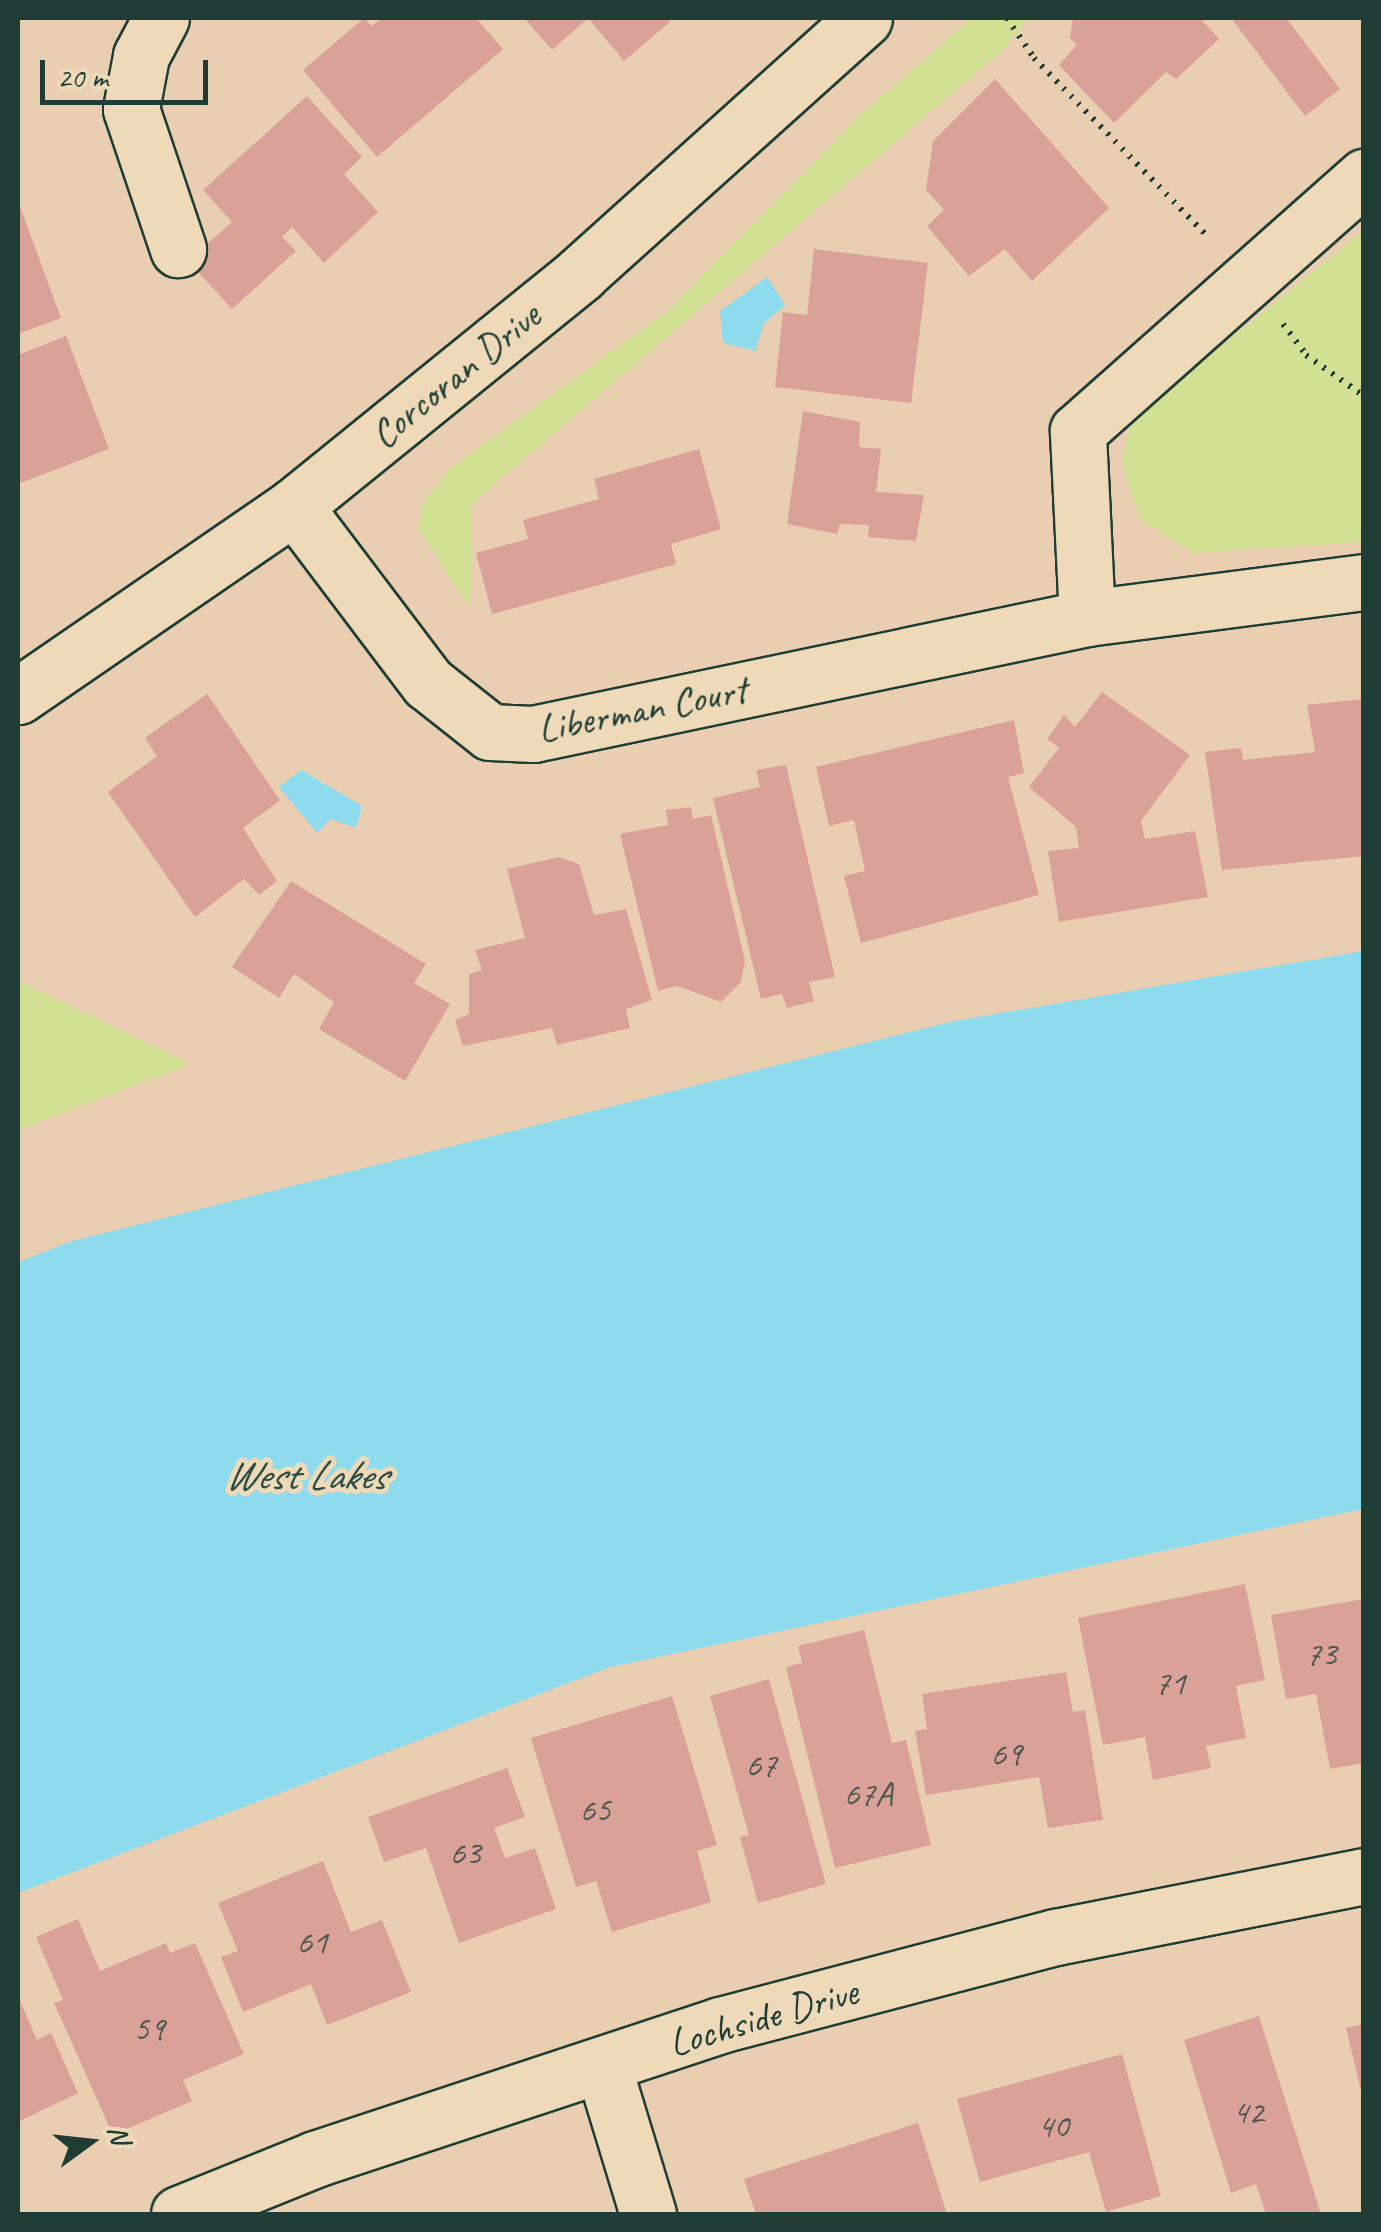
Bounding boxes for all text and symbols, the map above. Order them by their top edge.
scale bar [45,40,212,102]
text: 20 m [57,58,108,96]
street label: Corcoran Drive [360,292,550,458]
street label: Liberman Court [534,665,750,753]
water label: West Lakes [224,1451,386,1501]
house number: 73 [1305,1633,1337,1675]
house number: 71 [1154,1662,1186,1704]
house number: 69 [990,1733,1022,1775]
house number: 67 [745,1744,777,1786]
house number: 67A [843,1773,893,1815]
house number: 65 [579,1789,611,1831]
house number: 63 [449,1832,481,1874]
house number: 61 [296,1921,328,1963]
street label: Lochside Drive [663,1967,863,2067]
house number: 59 [133,2008,165,2050]
house number: 42 [1232,2091,1264,2133]
north arrow [40,2092,140,2192]
house number: 40 [1037,2105,1069,2147]
text: N [100,2121,139,2147]

